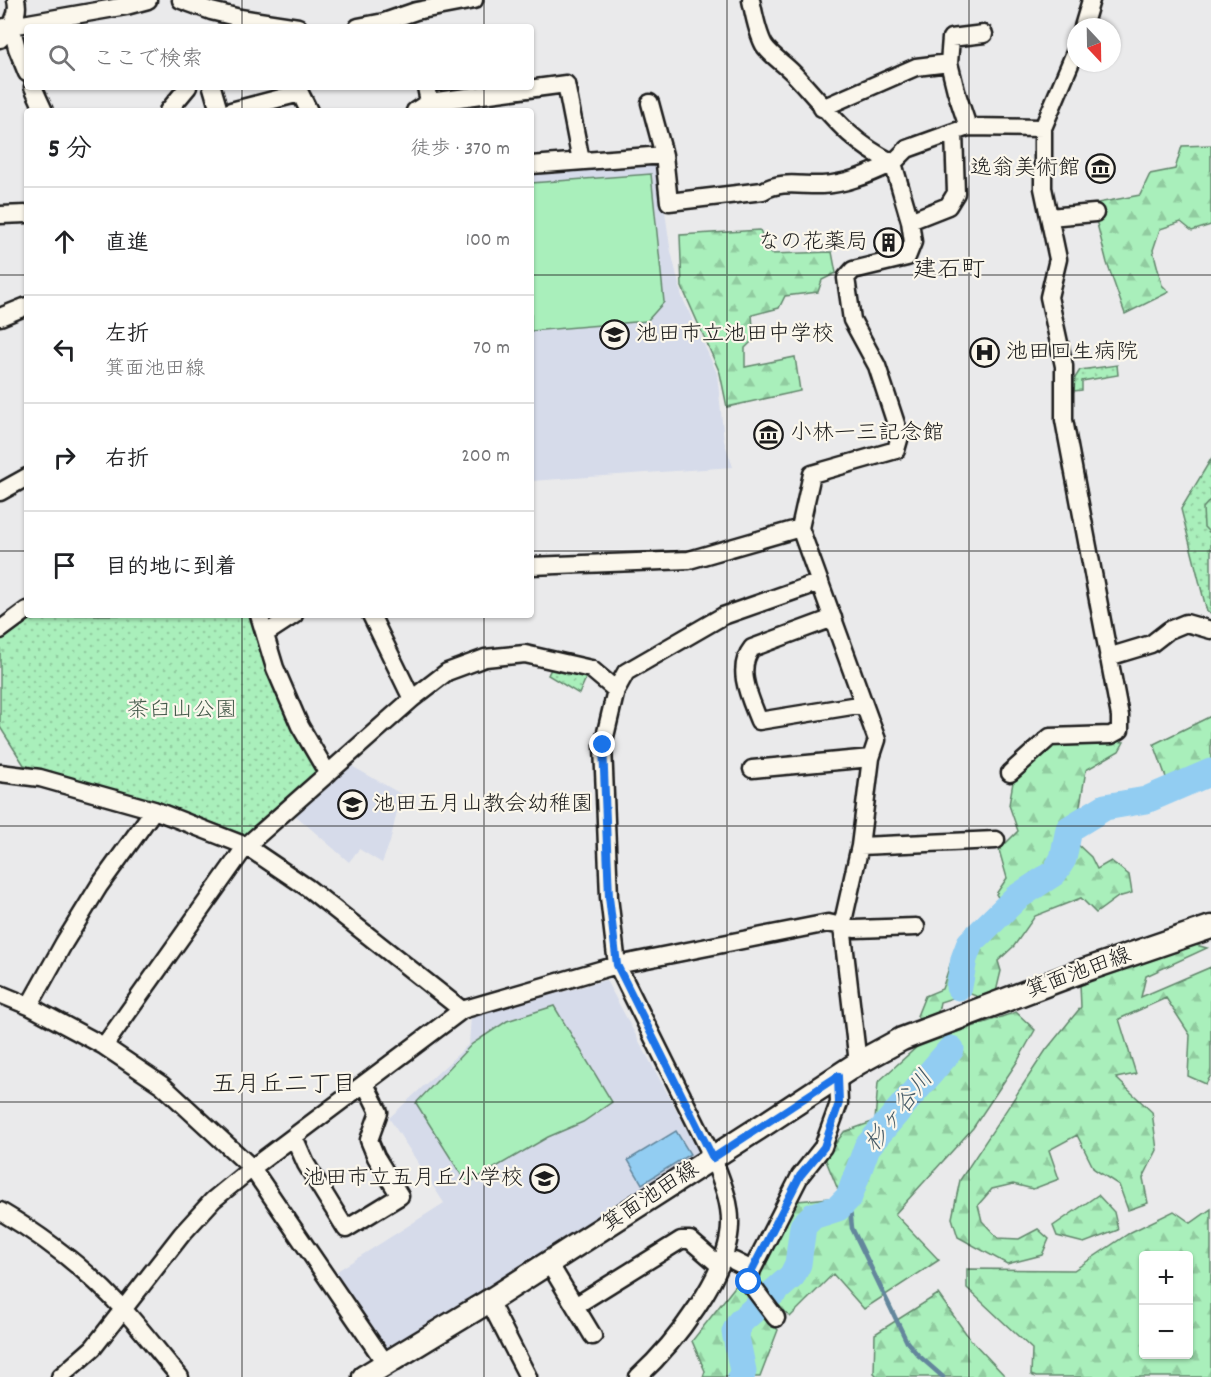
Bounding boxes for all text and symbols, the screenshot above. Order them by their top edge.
north arrow [1067,18,1121,72]
search box [24,24,534,90]
icon: search [45,41,78,74]
text: ここで検索 [93,45,203,76]
text: 5 分 [48,132,92,169]
text: 徒歩 · 370 m [411,136,510,164]
museum icon: 逸翁美術館 [1085,153,1117,185]
place label: 逸翁美術館 [970,154,1080,185]
icon: ahead [48,225,81,258]
text: 100 m [466,227,510,255]
building icon: なの花薬局 [873,227,905,259]
place label: なの花薬局 [758,228,868,259]
text: 直進 [105,229,149,260]
district label: 建石町 [913,254,985,288]
school or university icon: 池田市立池田中学校 [599,319,631,351]
text: 左折 [105,320,149,351]
place label: 池田市立池田中学校 [636,320,834,351]
icon: left [48,333,81,366]
text: 70 m [473,335,510,363]
hospital icon: 池田回生病院 [969,337,1001,369]
place label: 池田回生病院 [1006,338,1138,369]
text: 箕面池田線 [105,356,205,384]
museum icon: 小林一三記念館 [753,418,785,450]
place label: 小林一三記念館 [790,419,944,450]
icon: right [48,441,81,474]
text: 200 m [461,443,510,471]
text: 右折 [105,445,149,476]
icon: arrive [48,549,81,582]
text: 目的地に到着 [105,553,237,584]
park label: 茶臼山公園 [127,696,237,727]
route end [589,731,615,757]
school or university icon: 池田五月山教会幼稚園 [336,789,368,821]
place label: 池田五月山教会幼稚園 [373,790,593,821]
street label: 箕面池田線 [1022,941,1136,1007]
water label: 杉ヶ谷川 [857,1064,943,1160]
district label: 五月丘二丁目 [212,1069,356,1103]
street label: 箕面池田線 [596,1155,706,1241]
school or university icon: 池田市立五月丘小学校 [528,1163,560,1195]
place label: 池田市立五月丘小学校 [303,1164,523,1195]
map controls [1139,1251,1193,1359]
button: + [1139,1251,1193,1305]
route start [735,1268,761,1294]
button: − [1139,1305,1193,1359]

